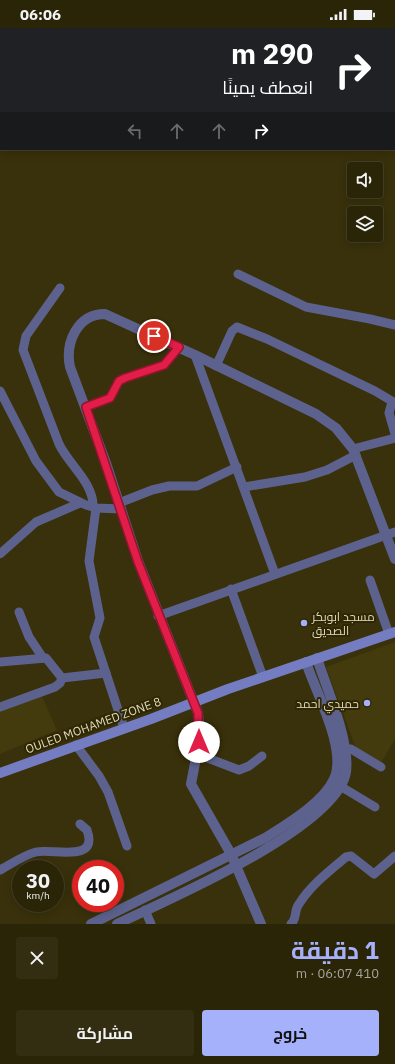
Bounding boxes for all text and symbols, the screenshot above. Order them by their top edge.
text: 06:06 [20,5,61,24]
text: 290 m [231,35,313,72]
icon: right [327,44,379,96]
text: انعطف يمينًا [222,76,313,99]
icon: left [124,120,146,142]
icon: ahead [166,120,188,142]
icon: ahead [208,120,230,142]
icon: right [250,120,272,142]
map controls [347,162,383,242]
button: sound [347,162,383,198]
button: layers [347,206,383,242]
pin [137,319,171,353]
icon: arrive [143,325,165,347]
place label: مسجد ابوبكر الصديق [311,609,375,638]
marker: مسجد ابوبكر الصديق [299,618,309,628]
street label: OULED MOHAMED ZONE 8 [23,693,163,757]
place label: حميدي احمد [296,696,359,714]
marker: حميدي احمد [362,698,372,708]
position arrow [178,721,220,763]
speed limit sign: 40 [72,860,124,912]
text: 30 [26,867,50,894]
text: km/h [26,889,50,902]
text: 1 دقيقة [291,934,379,966]
button: close [16,937,58,979]
text: 410 m · 06:07 [296,965,379,982]
button: مشاركة [16,1010,194,1056]
button: خروج [202,1010,379,1056]

